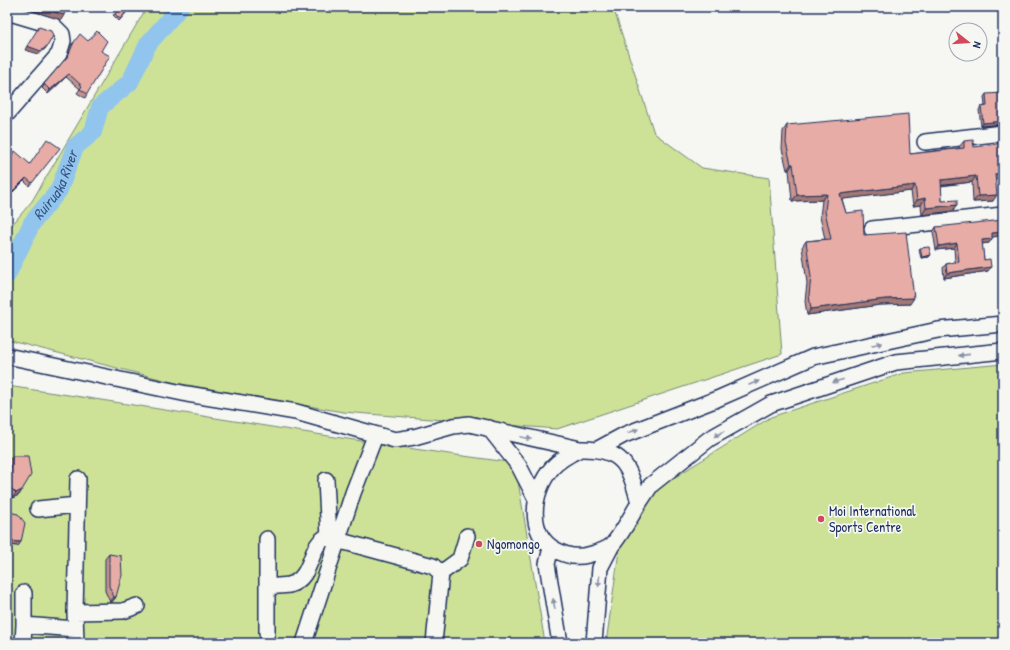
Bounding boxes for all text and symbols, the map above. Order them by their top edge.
north arrow [948,22,988,62]
text: N [970,40,985,50]
water label: Ruiruaka River [28,145,84,224]
one-way arrow [871,340,883,346]
one-way arrow [958,351,970,358]
one-way arrow [831,379,843,385]
one-way arrow [748,380,759,386]
one-way arrow [627,428,639,434]
one-way arrow [713,430,725,437]
one-way arrow [520,436,532,442]
place label: Moi International Sports Centre [829,501,916,537]
marker: Moi International Sports Centre [816,514,826,524]
place label: Ngomongo [487,534,540,554]
marker: Ngomongo [474,539,484,549]
one-way arrow [596,575,602,587]
one-way arrow [551,598,557,611]

